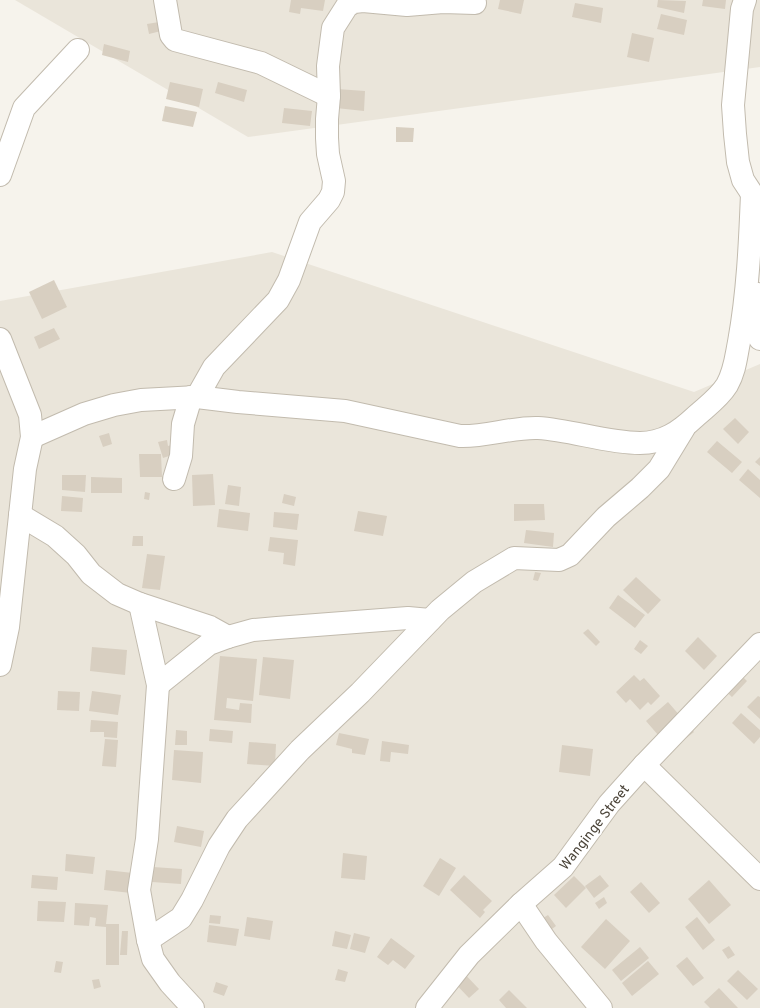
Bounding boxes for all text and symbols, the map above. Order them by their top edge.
street label: Wanginge Street [557,782,634,874]

